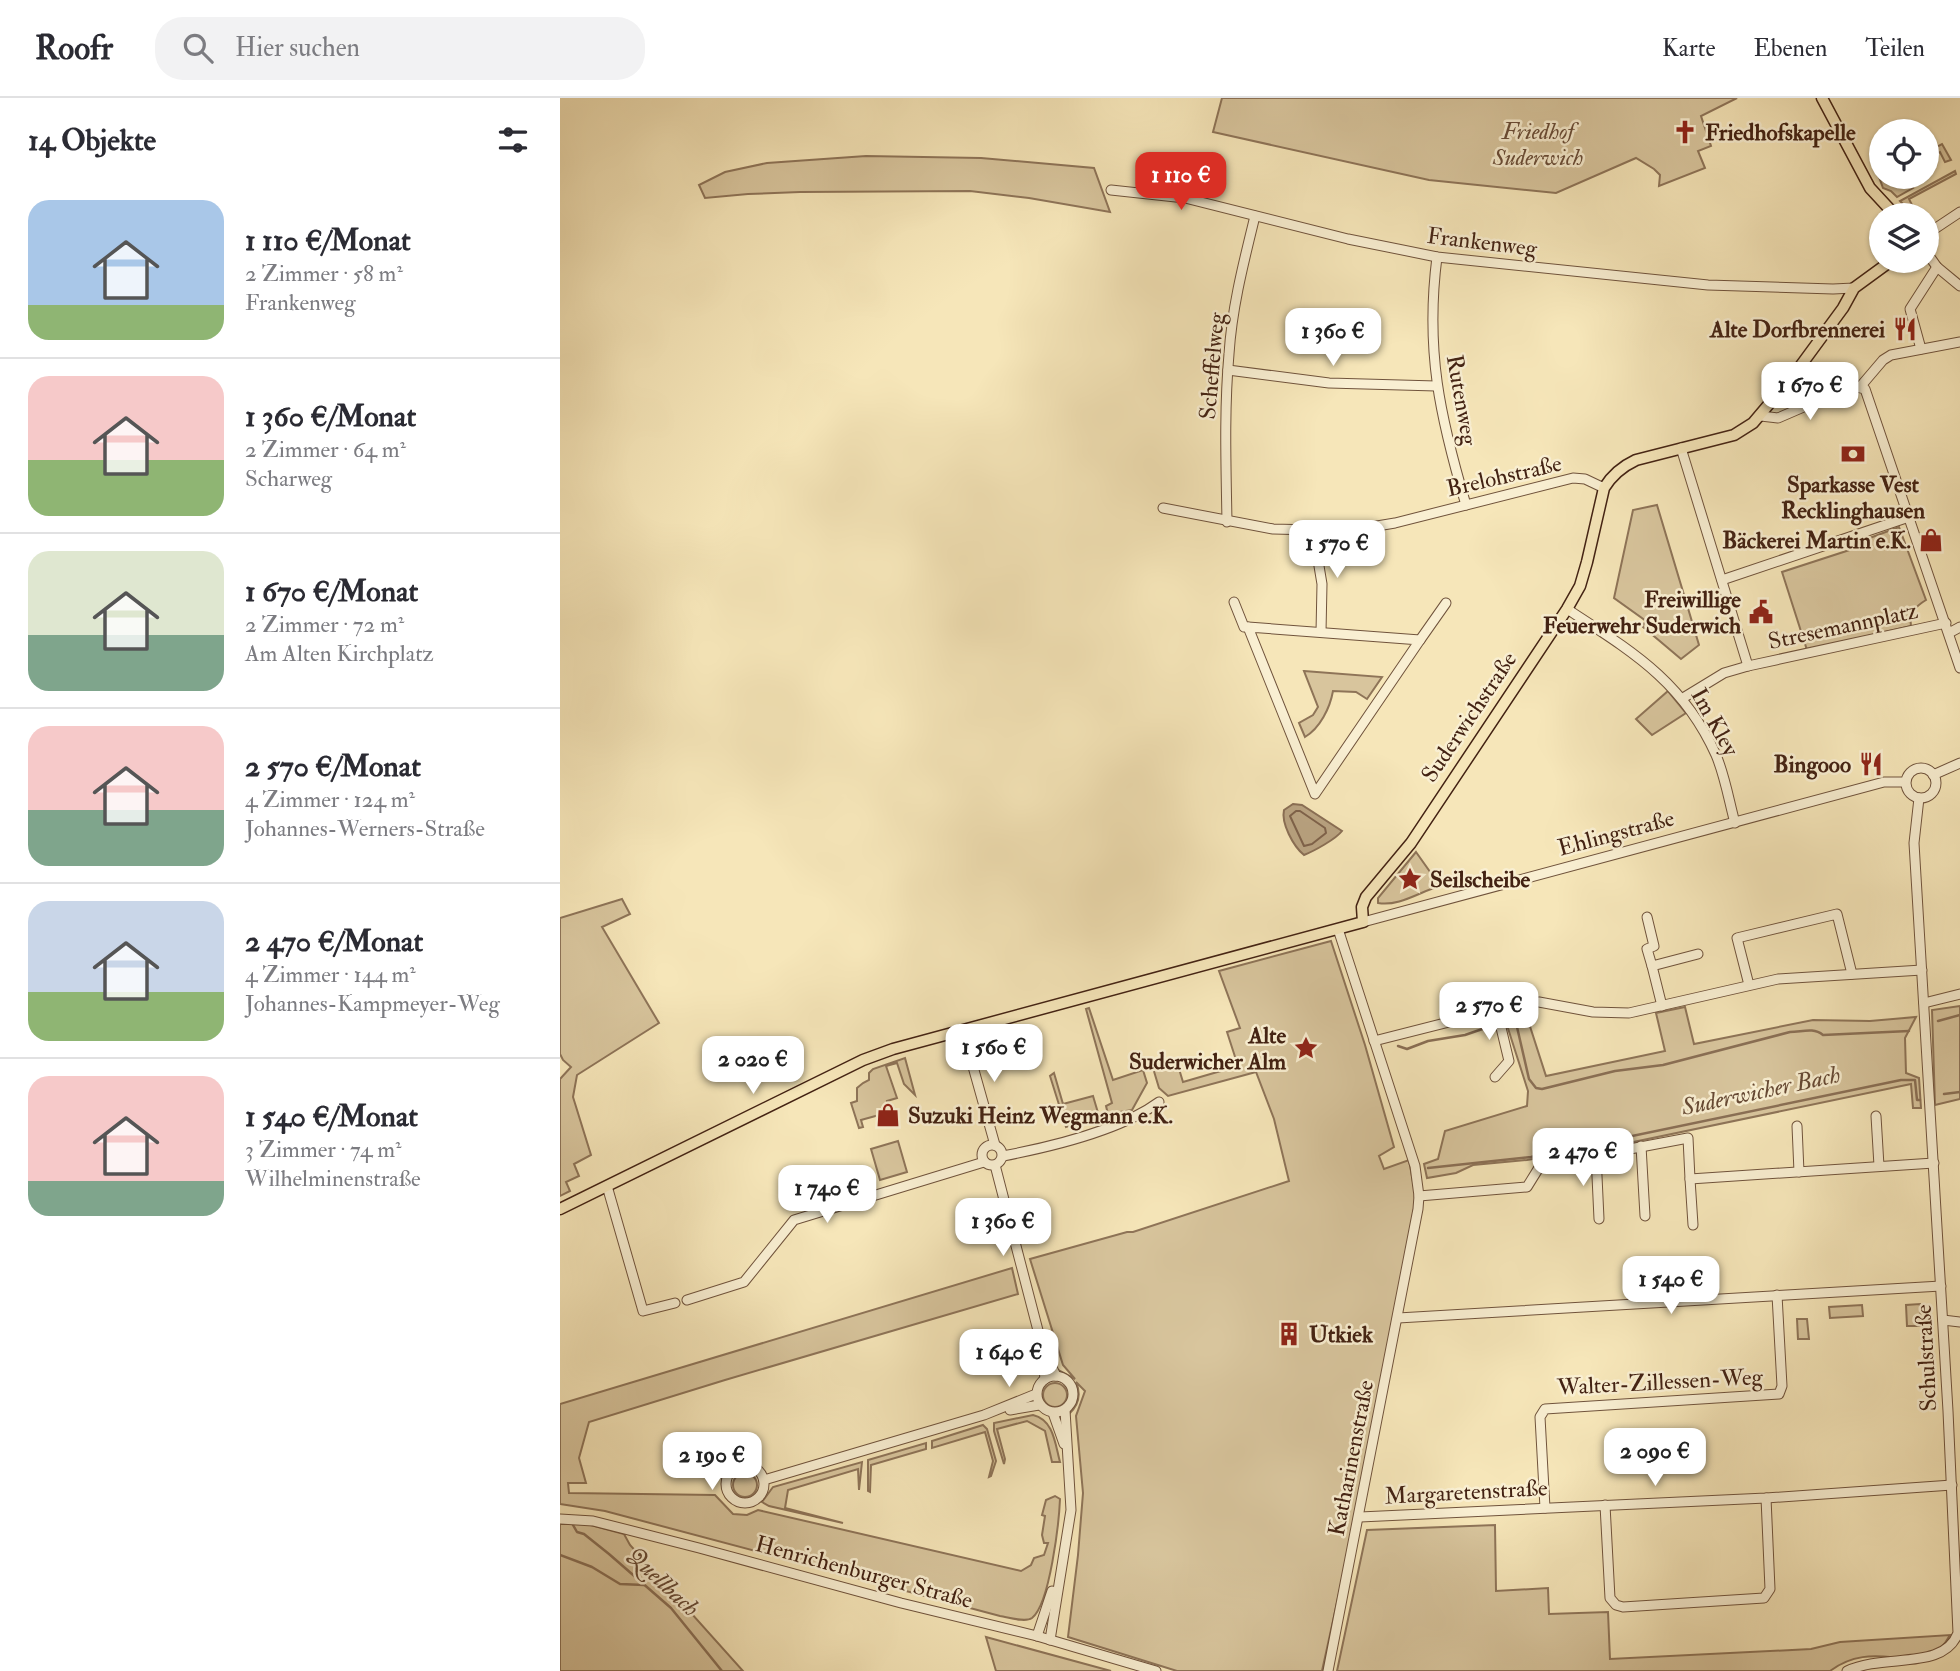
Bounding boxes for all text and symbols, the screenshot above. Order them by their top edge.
search box [155,17,645,80]
text: Roofr [35,28,113,69]
icon: search [179,29,217,67]
text: Hier suchen [235,32,360,64]
text: Karte [1662,33,1715,64]
text: Ebenen [1753,33,1827,64]
text: Teilen [1865,33,1925,64]
park label: Friedhof Suderwich [1492,117,1583,172]
church icon: Friedhofskapelle [1671,118,1699,146]
place label: Friedhofskapelle [1705,118,1856,148]
map controls [1869,119,1939,273]
button: locate [1869,119,1939,189]
icon: filters [494,121,532,159]
text: 14 Objekte [28,122,156,159]
pin: 1 110 € [1116,152,1246,212]
text: 1 110 € [1151,160,1211,189]
button: layers [1869,203,1939,273]
street label: Frankenweg [1425,221,1539,263]
text: 1 110 €/Monat [245,222,411,259]
icon: home [84,228,168,312]
text: 2 Zimmer · 58 m² [245,259,403,288]
text: Frankenweg [245,288,356,317]
pin: 1 360 € [1268,308,1398,368]
street label: Scheffelweg [1193,311,1231,421]
place label: Alte Dorfbrennerei [1709,315,1885,344]
restaurant icon: Alte Dorfbrennerei [1891,315,1919,343]
text: 1 360 € [1301,316,1365,345]
street label: Rutenweg [1440,352,1484,448]
pin: 1 670 € [1745,362,1875,422]
text: 1 670 € [1777,370,1843,399]
text: 1 360 €/Monat [245,398,416,435]
icon: home [84,404,168,488]
text: 2 Zimmer · 64 m² [245,435,406,464]
bank icon: Sparkasse Vest Recklinghausen [1839,440,1867,468]
street label: Brelohstraße [1444,449,1565,503]
text: Scharweg [245,464,332,493]
place label: Sparkasse Vest Recklinghausen [1781,470,1925,526]
pin: 1 570 € [1272,520,1402,580]
place label: Bäckerei Martin e.K. [1722,526,1911,555]
shop icon: Bäckerei Martin e.K. [1917,526,1945,554]
text: 1 570 € [1305,528,1369,557]
text: 1 670 €/Monat [245,573,418,610]
icon: home [84,579,168,663]
place label: Freiwillige Feuerwehr Suderwich [1543,585,1741,640]
street label: Stresemannplatz [1766,596,1921,657]
public building icon: Freiwillige Feuerwehr Suderwich [1747,598,1775,626]
text: 2 Zimmer · 72 m² [245,610,404,639]
text: Am Alten Kirchplatz [245,639,434,668]
street label: Suderwichstraße [1415,646,1523,788]
street label: Im Kley [1684,683,1746,762]
text: 2 570 €/Monat [245,748,421,785]
place label: Bingooo [1774,750,1851,780]
restaurant icon: Bingooo [1857,750,1885,778]
icon: home [84,754,168,838]
text: 4 Zimmer · 124 m² [245,785,415,814]
street label: Ehlingstraße [1555,803,1678,862]
text: Johannes-Werners-Straße [245,814,485,843]
place icon: Seilscheibe [1396,865,1424,893]
place label: Seilscheibe [1430,865,1531,894]
text: 2 470 €/Monat [245,923,423,960]
icon: home [84,929,168,1013]
text: 4 Zimmer · 144 m² [245,960,416,989]
pin: 2 570 € [1424,982,1554,1042]
text: Johannes-Kampmeyer-Weg [245,989,500,1018]
text: 2 570 € [1455,990,1523,1019]
place label: Alte Suderwicher Alm [1129,1021,1286,1076]
pin: 1 560 € [929,1024,1059,1084]
text: 1 560 € [962,1032,1026,1061]
place icon: Alte Suderwicher Alm [1292,1034,1320,1062]
pin: 2 020 € [688,1037,818,1096]
text: 2 020 € [718,1044,788,1073]
water label: Suderwicher Bach [1678,1059,1844,1123]
text: 1 540 €/Monat [245,1098,418,1135]
shop icon: Suzuki Heinz Wegmann e.K. [874,1101,902,1129]
place label: Suzuki Heinz Wegmann e.K. [908,1101,1173,1131]
icon: home [84,1104,168,1188]
pin: 2 470 € [1518,1128,1648,1188]
text: 3 Zimmer · 74 m² [245,1135,402,1164]
text: 2 470 € [1549,1136,1617,1165]
text: Wilhelminenstraße [245,1164,421,1193]
pin: 1 740 € [762,1166,892,1225]
text: 1 740 € [794,1173,860,1202]
pin: 1 360 € [938,1198,1068,1258]
text: 1 360 € [971,1206,1035,1235]
pin: 1 540 € [1606,1256,1736,1316]
text: 1 540 € [1638,1264,1704,1293]
street label: Schulstraße [1909,1303,1943,1412]
building icon: Utkiek [1275,1320,1303,1348]
place label: Utkiek [1309,1320,1374,1349]
pin: 1 640 € [944,1330,1074,1389]
text: 1 640 € [975,1337,1043,1366]
street label: Walter-Zillessen-Weg [1555,1362,1764,1402]
street label: Katharinenstraße [1322,1377,1380,1538]
pin: 2 090 € [1590,1428,1720,1488]
pin: 2 190 € [647,1432,777,1492]
text: 2 090 € [1620,1436,1690,1465]
text: 2 190 € [679,1440,745,1469]
street label: Margaretenstraße [1384,1473,1549,1511]
street label: Henrichenburger Straße [752,1529,976,1615]
water label: Quellbach [620,1541,706,1624]

